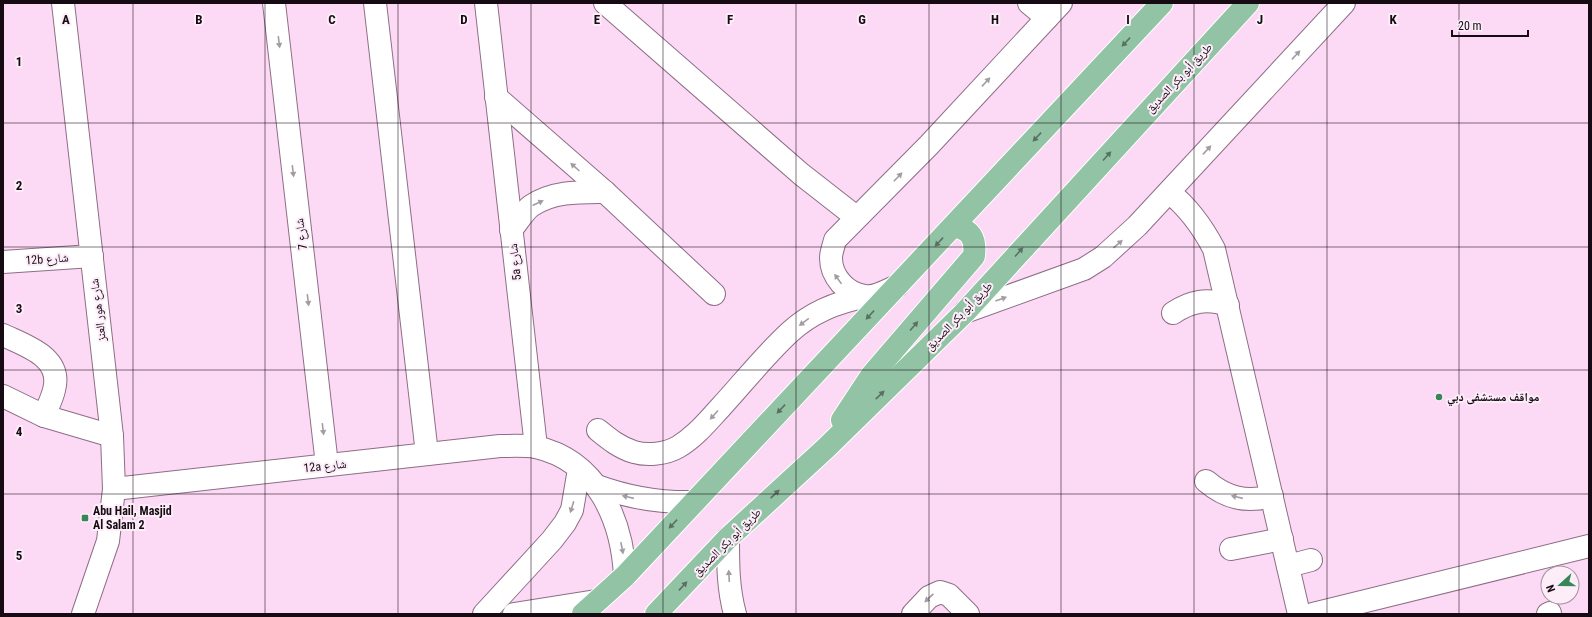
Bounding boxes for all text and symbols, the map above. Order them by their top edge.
text: A [62,12,70,27]
text: B [195,12,203,27]
text: C [328,12,336,27]
text: D [460,12,468,27]
text: E [594,12,601,27]
text: F [727,12,733,27]
text: G [858,12,866,27]
text: H [991,12,999,27]
text: I [1126,12,1130,27]
text: J [1257,12,1263,27]
text: K [1389,12,1397,27]
scale bar [1452,12,1528,38]
text: 20 m [1458,19,1482,33]
one-way arrow [275,36,282,48]
one-way arrow [1121,37,1131,47]
street label: طريق أبو بكر الصديق [1143,40,1215,116]
one-way arrow [1291,50,1301,60]
text: 1 [16,54,22,69]
one-way arrow [982,77,991,87]
one-way arrow [1033,132,1042,141]
one-way arrow [1203,145,1212,155]
one-way arrow [1102,151,1111,162]
one-way arrow [570,162,581,171]
one-way arrow [290,165,297,177]
one-way arrow [893,172,903,182]
text: 2 [16,178,23,193]
one-way arrow [533,200,544,206]
street label: شارع 7 [292,217,311,250]
one-way arrow [934,237,943,247]
one-way arrow [1113,240,1123,249]
street label: 5a شارع [506,243,525,281]
one-way arrow [1014,248,1023,257]
street label: 12b شارع [25,250,69,268]
one-way arrow [834,273,842,284]
street label: شارع هور العنز [87,277,110,343]
street label: طريق أبو بكر الصديق [923,279,996,354]
one-way arrow [305,294,312,306]
one-way arrow [996,296,1008,302]
text: 3 [16,301,22,316]
one-way arrow [866,310,875,319]
one-way arrow [799,317,809,325]
one-way arrow [910,320,919,331]
one-way arrow [875,390,885,400]
place label: مواقف مستشفى دبي [1447,390,1540,407]
marker: مواقف مستشفى دبي [1434,392,1444,402]
one-way arrow [776,404,786,414]
one-way arrow [709,410,718,420]
one-way arrow [320,423,326,435]
text: 4 [16,424,23,439]
street label: 12a شارع [303,457,347,476]
one-way arrow [770,490,781,499]
one-way arrow [622,493,634,499]
one-way arrow [1230,494,1243,500]
one-way arrow [569,501,575,513]
place label: Abu Hail, Masjid Al Salam 2 [93,504,172,532]
street label: طريق أبو بكر الصديق [690,505,764,579]
marker: Abu Hail, Masjid Al Salam 2 [80,513,90,523]
one-way arrow [668,519,678,529]
one-way arrow [620,541,626,554]
text: 5 [16,548,23,563]
north arrow [1540,565,1580,605]
one-way arrow [725,570,732,583]
one-way arrow [678,581,688,591]
text: N [1544,583,1558,594]
one-way arrow [924,593,933,602]

